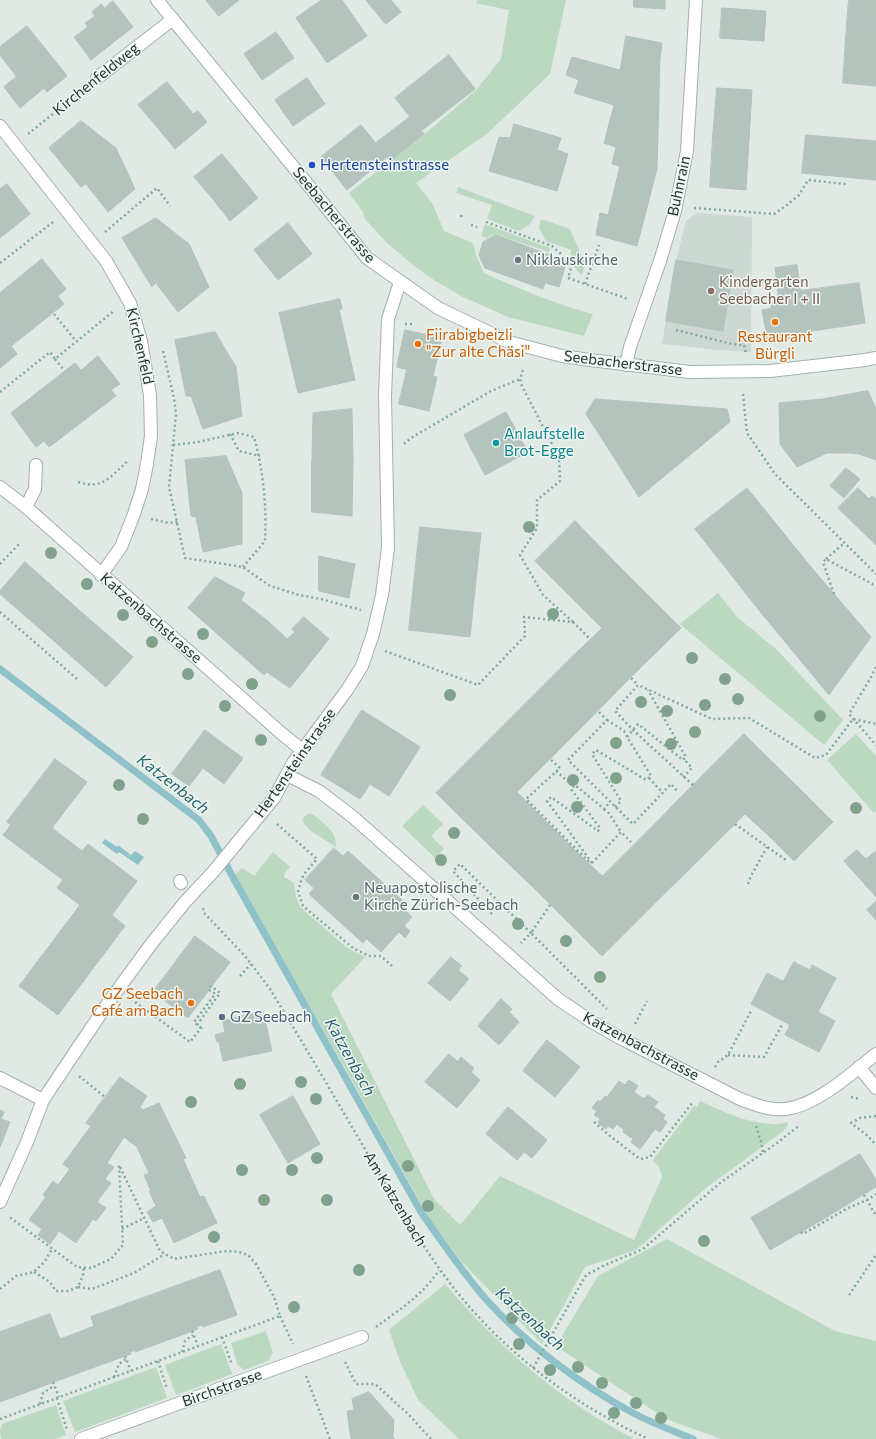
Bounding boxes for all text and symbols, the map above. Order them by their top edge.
street label: Kirchenfeldweg [49,39,143,119]
street label: Buhnrain [664,154,694,218]
place label: Hertensteinstrasse [320,156,449,174]
marker: Hertensteinstrasse [307,160,317,170]
street label: Seebacherstrasse [289,164,379,266]
place label: Niklauskirche [526,251,618,269]
marker: Niklauskirche [513,255,523,265]
place label: Kindergarten Seebacher I + II [719,273,820,308]
marker: Kindergarten Seebacher I + II [706,286,716,296]
street label: Kirchenfeld [122,306,158,386]
marker: Restaurant Bürgli [770,317,780,327]
place label: Fiirabigbeizli "Zur alte Chäsi" [426,326,530,361]
place label: Restaurant Bürgli [737,328,813,363]
marker: Fiirabigbeizli "Zur alte Chäsi" [413,339,423,349]
street label: Seebacherstrasse [563,347,683,379]
place label: Anlaufstelle Brot-Egge [504,425,585,460]
marker: Anlaufstelle Brot-Egge [491,438,501,448]
street label: Katzenbachstrasse [96,569,206,667]
street label: Hertensteinstrasse [251,705,339,821]
water label: Katzenbach [133,750,213,818]
place label: Neuapostolische Kirche Zürich-Seebach [364,879,518,914]
marker: Neuapostolische Kirche Zürich-Seebach [351,892,361,902]
place label: GZ Seebach Café am Bach [91,985,183,1020]
marker: GZ Seebach Café am Bach [186,998,196,1008]
place label: GZ Seebach [230,1008,311,1026]
street label: Katzenbachstrasse [580,1008,702,1084]
marker: GZ Seebach [217,1012,227,1022]
water label: Katzenbach [321,1015,379,1099]
street label: Am Katzenbach [360,1148,430,1250]
water label: Katzenbach [492,1283,568,1355]
street label: Birchstrasse [180,1365,264,1411]

